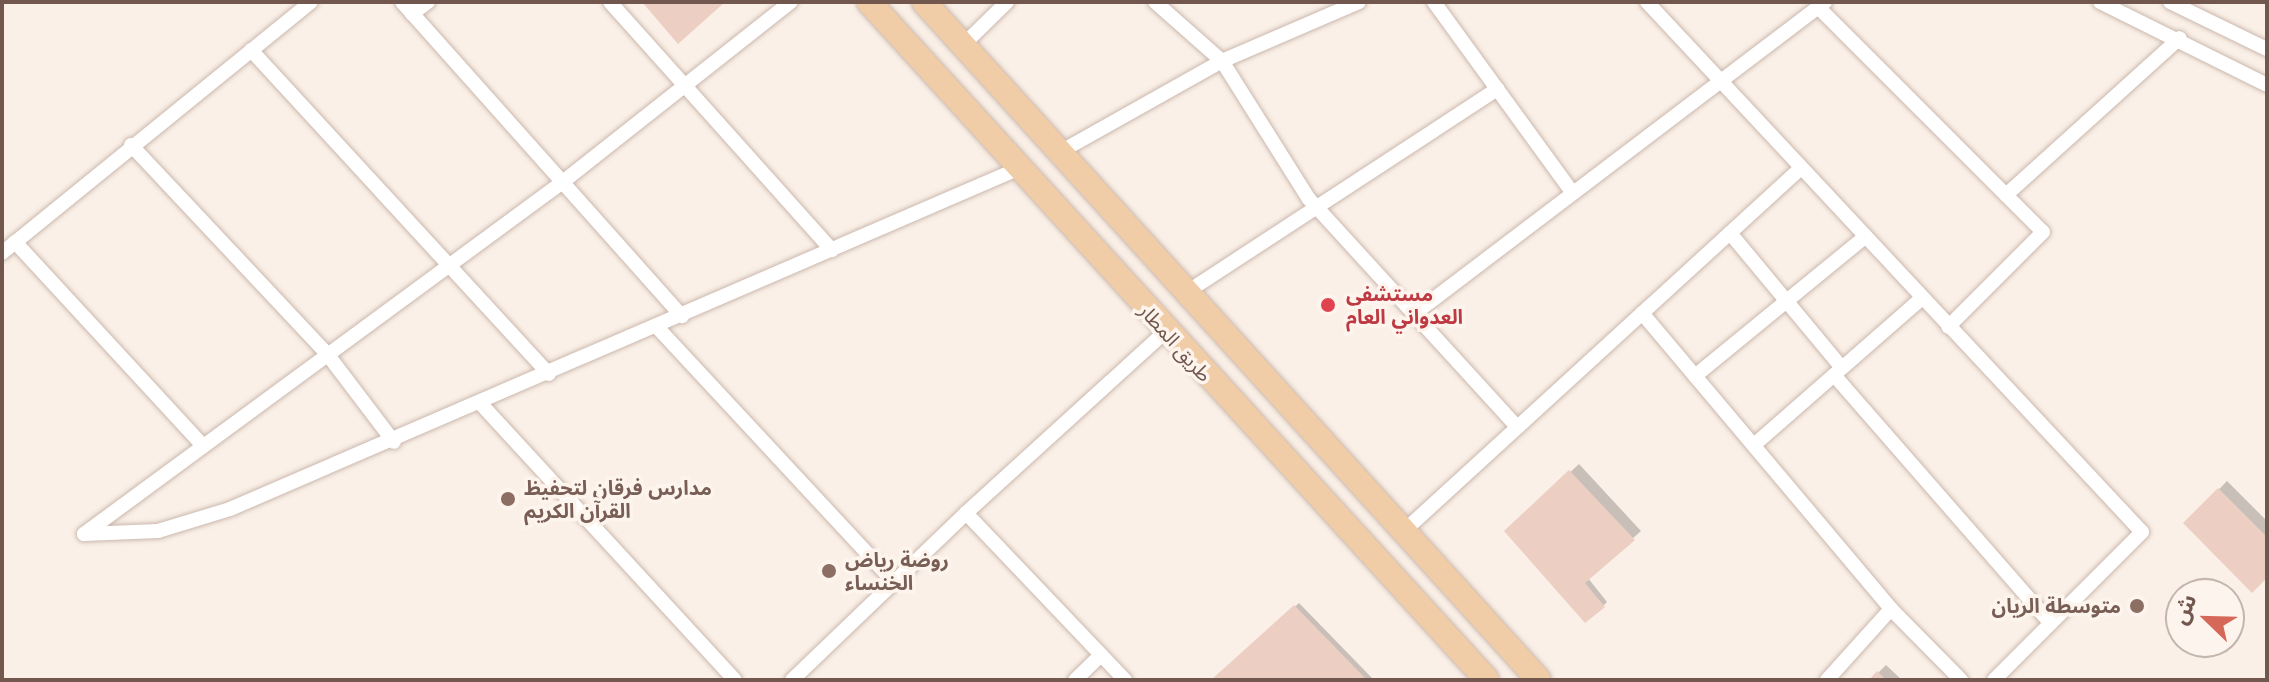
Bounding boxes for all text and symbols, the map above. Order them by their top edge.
place label: مستشفى العدواني العام [1346,282,1463,329]
marker: مستشفى العدواني العام [1317,294,1339,316]
street label: طريق المطار [1134,299,1216,387]
place label: مدارس فرقان لتحفيظ القرآن الكريم [524,476,712,523]
marker: مدارس فرقان لتحفيظ القرآن الكريم [499,490,517,508]
place label: روضة رياض الخنساء [845,548,949,595]
marker: روضة رياض الخنساء [820,562,838,580]
north arrow [2165,578,2245,658]
text: ش [2166,590,2203,628]
place label: متوسطة الريان [1992,594,2121,618]
marker: متوسطة الريان [2128,597,2146,615]

